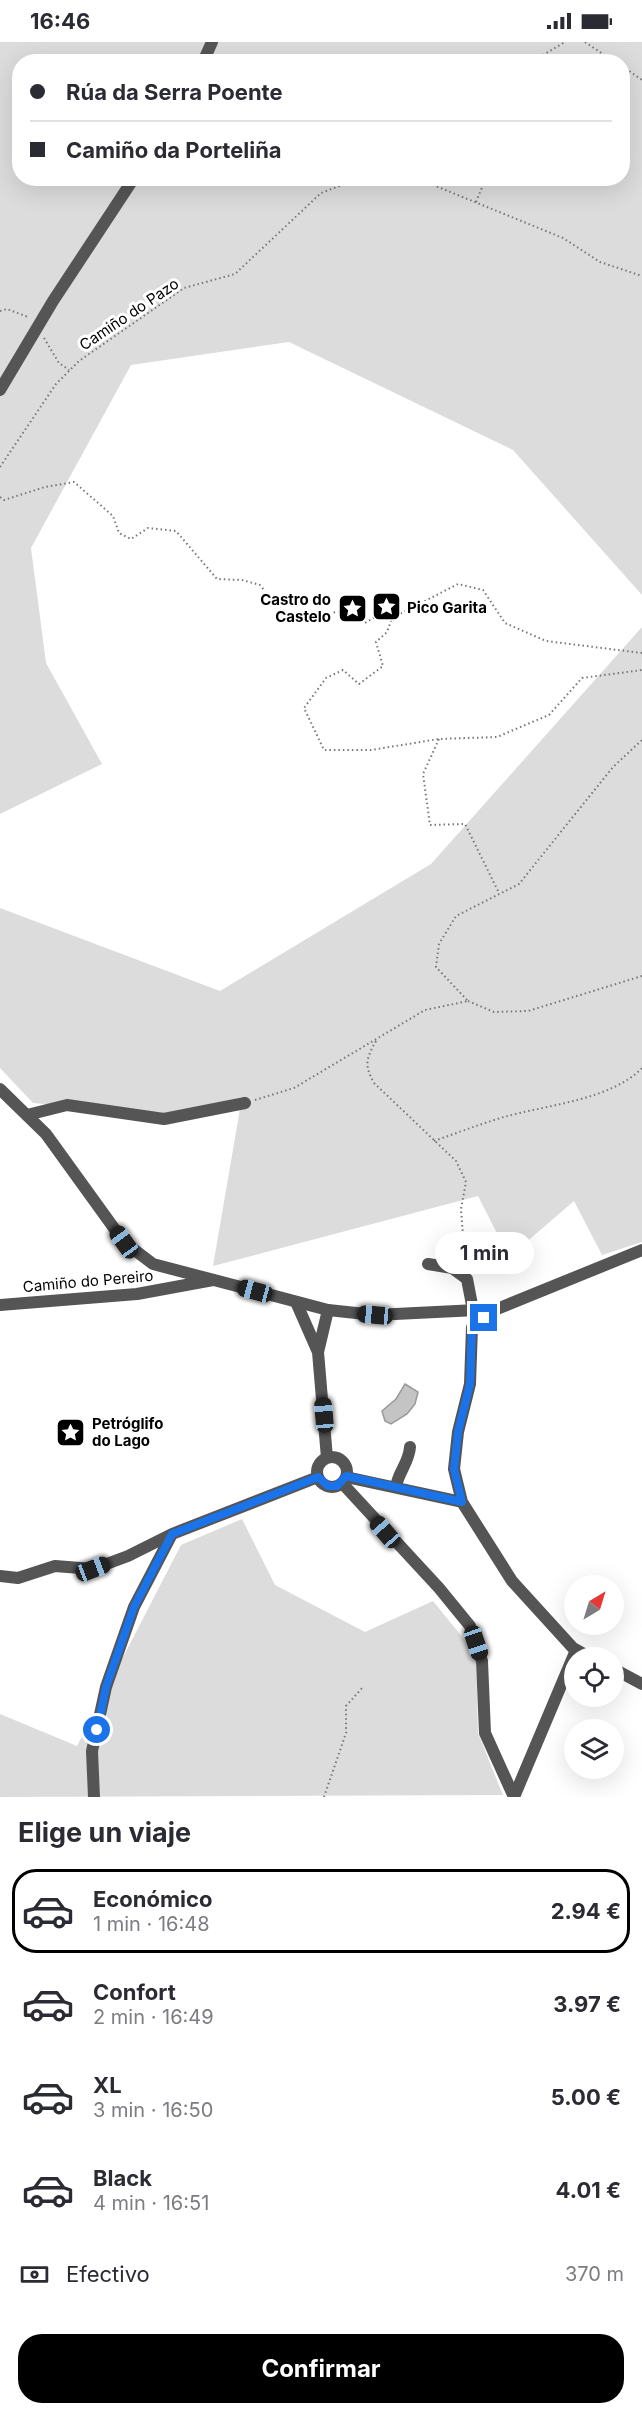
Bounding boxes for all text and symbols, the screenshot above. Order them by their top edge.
text: 16:46 [30,8,90,34]
text: Rúa da Serra Poente [66,79,283,105]
text: Camiño da Porteliña [66,137,282,163]
street label: Camiño do Pazo [76,274,182,354]
place label: Castro do Castelo [260,590,331,626]
place icon: Pico Garita [370,591,402,623]
place icon: Castro do Castelo [336,592,368,624]
place label: Pico Garita [407,598,487,617]
car [106,1222,142,1262]
callout: 1 min [434,1231,534,1273]
text: 1 min [460,1241,509,1265]
street label: Camiño do Pereiro [22,1266,154,1296]
car [235,1278,275,1304]
car [356,1304,394,1326]
route end [470,1304,497,1331]
car [313,1396,335,1434]
place label: Petróglifo do Lago [92,1414,163,1450]
place icon: Petróglifo do Lago [55,1416,87,1448]
car [366,1513,404,1551]
car [73,1554,113,1584]
north arrow [564,1575,624,1635]
map controls [564,1575,624,1779]
car [462,1623,490,1663]
button: locate [564,1647,624,1707]
route start [83,1716,110,1743]
button: layers [564,1719,624,1779]
text: Elige un viaje [18,1816,191,1849]
icon: car [21,1884,75,1938]
text: Económico [93,1886,212,1912]
text: 2.94 € [551,1898,621,1924]
text: 1 min · 16:48 [93,1912,210,1936]
icon: car [21,1977,75,2031]
text: Confort [93,1979,176,2005]
text: 3.97 € [553,1991,621,2017]
text: 2 min · 16:49 [93,2005,214,2029]
icon: car [21,2070,75,2124]
text: XL [93,2072,122,2098]
text: 5.00 € [551,2084,621,2110]
text: 3 min · 16:50 [93,2098,213,2122]
icon: car [21,2163,75,2217]
text: Black [93,2165,152,2191]
text: 4.01 € [556,2177,621,2203]
text: 4 min · 16:51 [93,2191,209,2215]
icon: cash [18,2258,51,2291]
text: Efectivo [66,2261,150,2287]
text: 370 m [565,2262,624,2286]
button: Confirmar [18,2334,624,2403]

